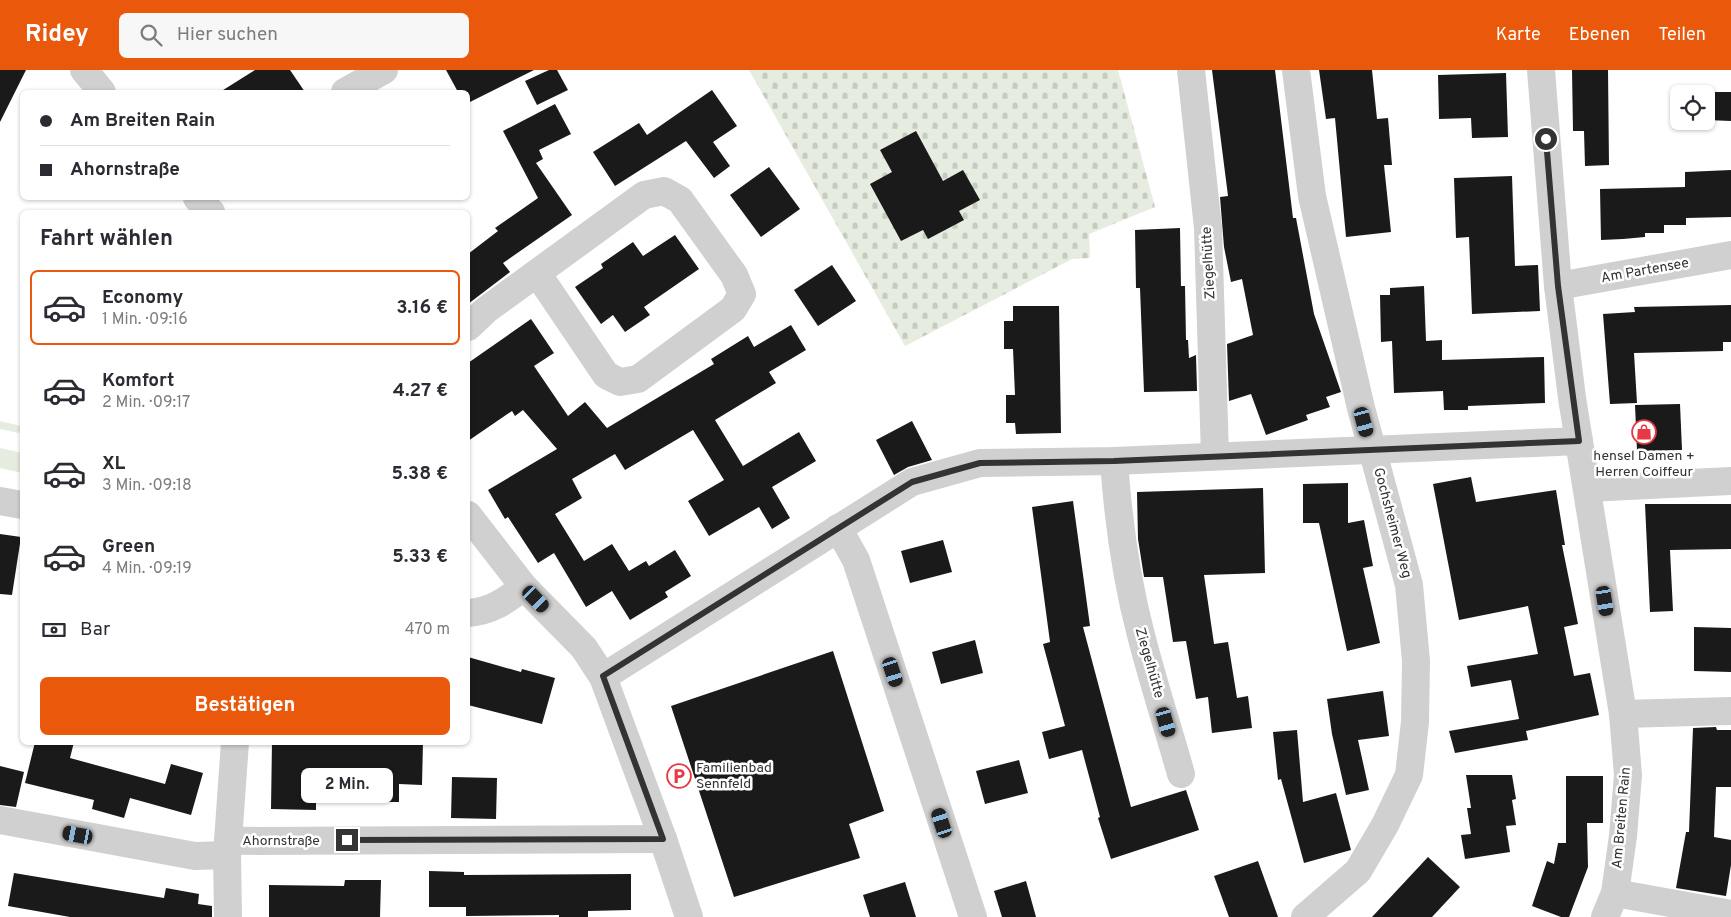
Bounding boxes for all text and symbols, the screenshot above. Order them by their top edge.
search box [119,13,469,58]
text: Ridey [25,20,89,50]
icon: search [137,21,165,49]
text: Hier suchen [177,23,278,47]
text: Karte [1496,24,1541,47]
text: Ebenen [1569,24,1630,47]
text: Teilen [1658,24,1706,47]
map controls [1670,85,1715,130]
button: locate [1670,85,1715,130]
text: Am Breiten Rain [70,109,215,133]
route start [1535,128,1557,150]
text: Ahornstraße [70,158,180,182]
text: Fahrt wählen [40,226,173,253]
street label: Ziegelhütte [1199,226,1219,300]
street label: Am Partensee [1600,255,1690,287]
icon: car [42,285,87,330]
text: Economy [102,286,183,310]
text: 3.16 € [396,296,448,320]
text: 1 Min. · 09:16 [102,310,188,330]
icon: car [42,368,87,413]
text: Komfort [102,369,174,393]
text: 4.27 € [393,379,448,403]
text: 2 Min. · 09:17 [102,393,190,413]
car [1352,406,1375,438]
shop icon: hensel Damen + Herren Coiffeur [1631,419,1657,445]
place label: hensel Damen + Herren Coiffeur [1593,448,1695,481]
icon: car [42,451,87,496]
text: XL [102,452,125,476]
text: 5.38 € [392,462,448,486]
street label: Gochsheimer Weg [1369,466,1415,580]
text: 3 Min. · 09:18 [102,476,192,496]
icon: car [42,534,87,579]
text: Green [102,535,155,559]
text: 5.33 € [392,545,448,569]
text: 4 Min. · 09:19 [102,559,192,579]
car [520,583,551,615]
car [1595,585,1614,617]
icon: cash [40,616,68,644]
text: Bar [80,618,110,642]
text: 470 m [405,620,450,640]
street label: Ziegelhütte [1131,626,1167,700]
car [881,655,904,689]
button: Bestätigen [40,677,450,735]
car [1154,706,1177,738]
place label: Familienbad Sennfeld [696,760,772,793]
parking icon: Familienbad Sennfeld [666,763,692,789]
street label: Am Breiten Rain [1609,766,1635,870]
callout: 2 Min. [301,768,393,802]
text: 2 Min. [325,775,369,795]
car [930,806,953,840]
car [61,825,94,845]
route end [336,829,358,851]
street label: Ahornstraße [242,833,320,850]

